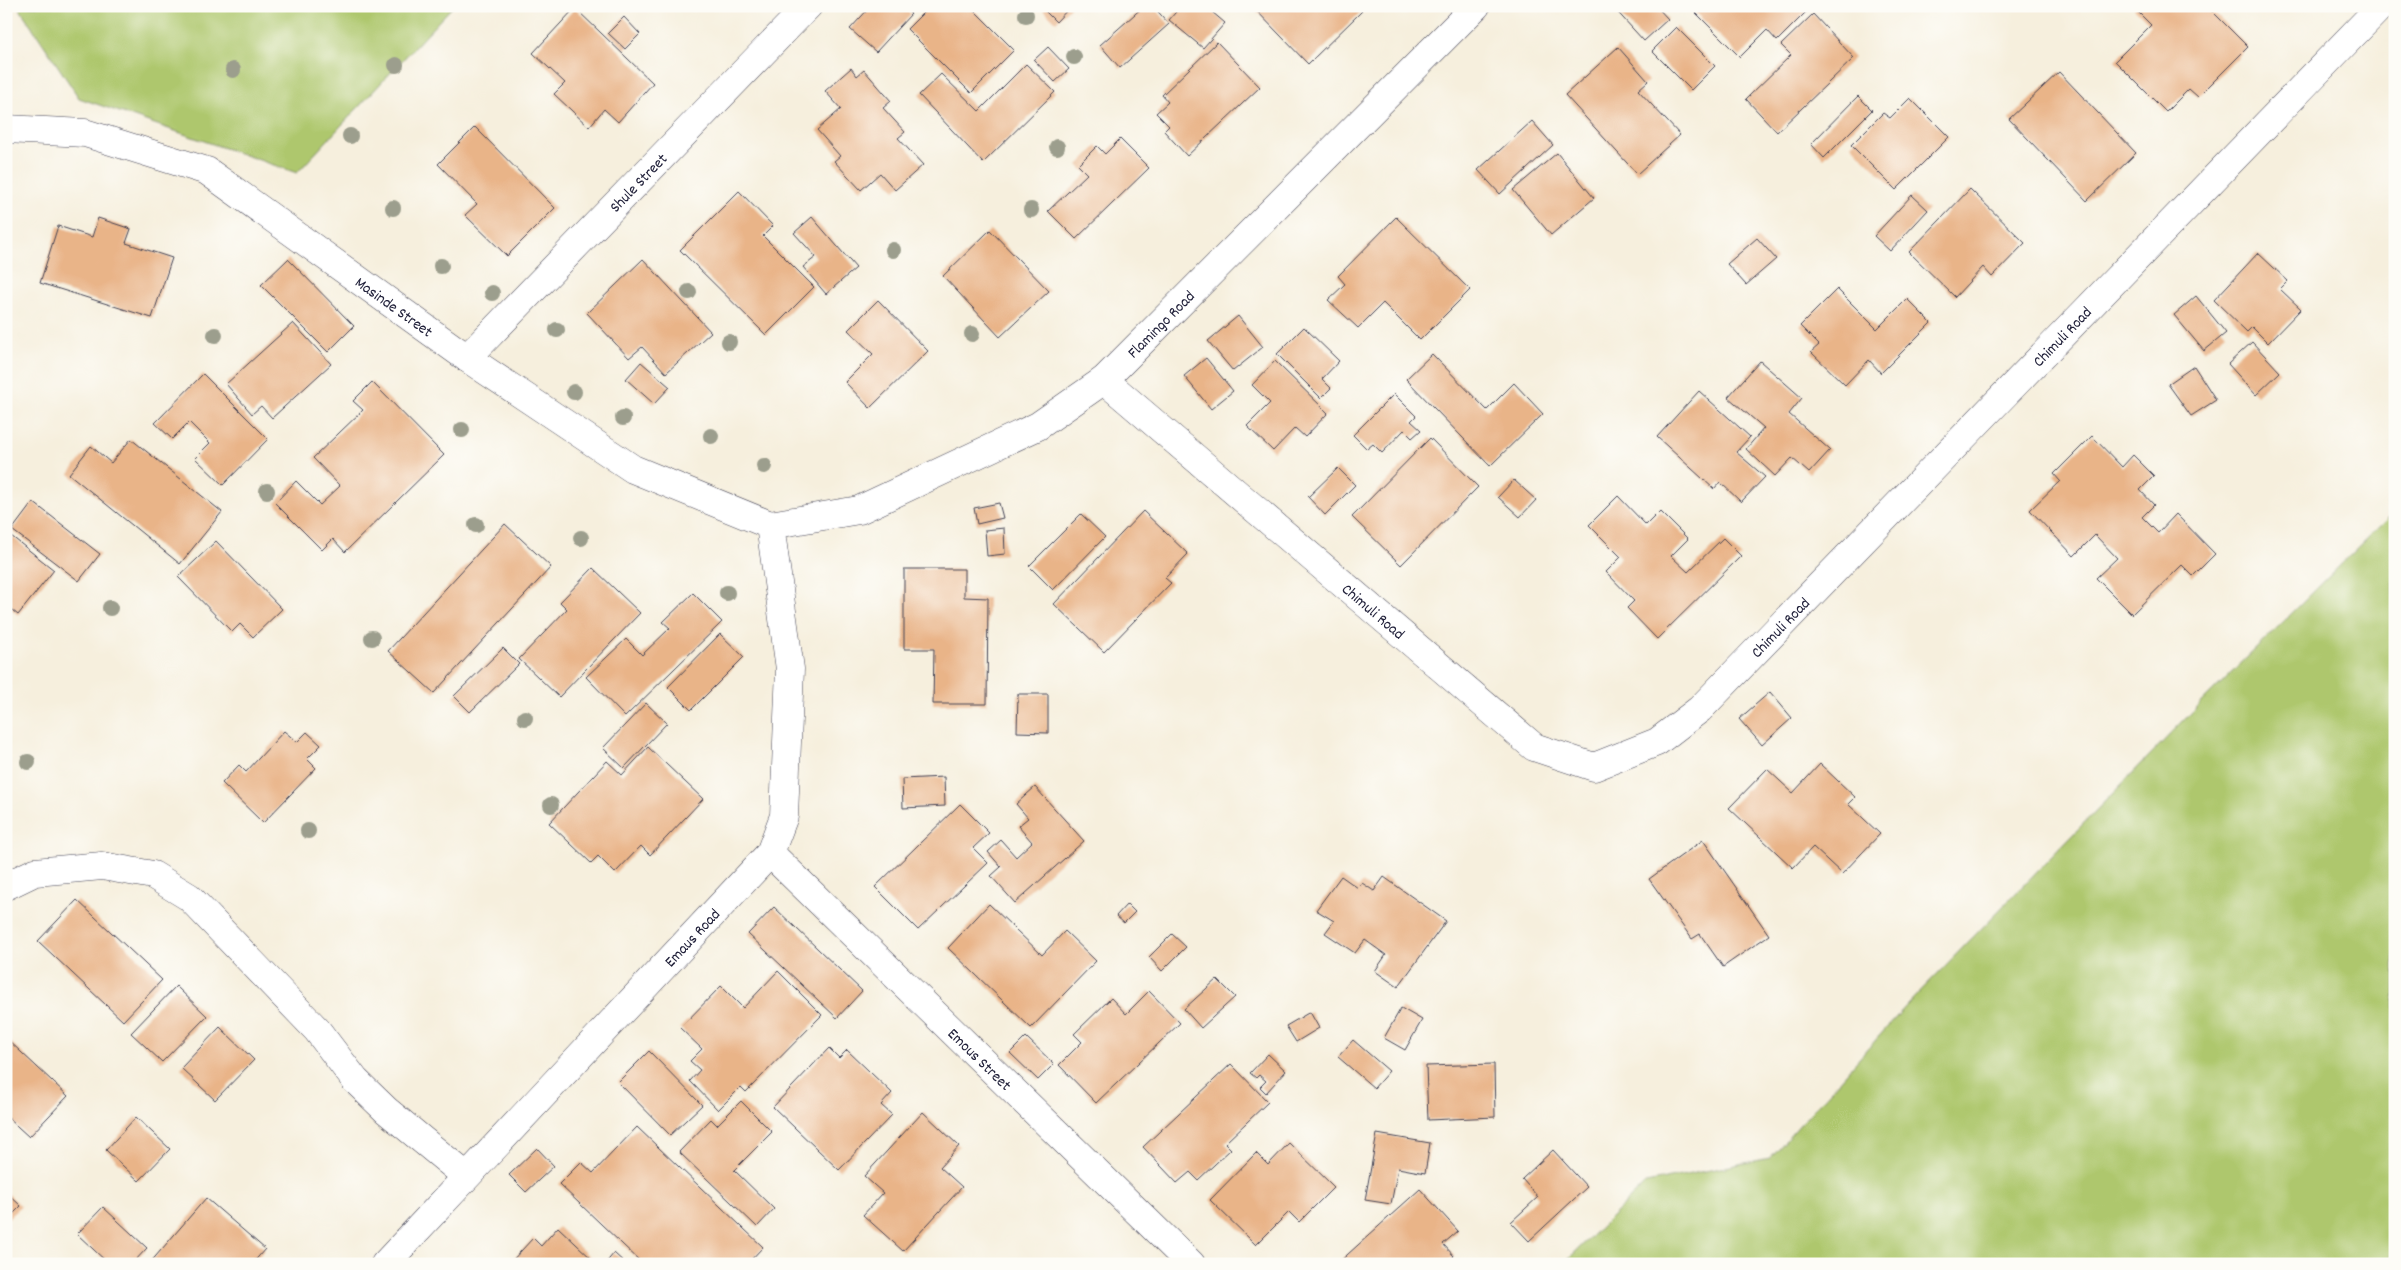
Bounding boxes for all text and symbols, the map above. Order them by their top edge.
street label: Shule Street [605,149,674,219]
street label: Masinde Street [349,272,437,344]
street label: Flamingo Road [1123,286,1201,365]
street label: Chimuli Road [2028,302,2098,373]
street label: Chimuli Road [1336,579,1409,646]
street label: Chimuli Road [1747,593,1816,664]
street label: Emaus Road [660,904,726,973]
street label: Emous Street [941,1023,1016,1097]

